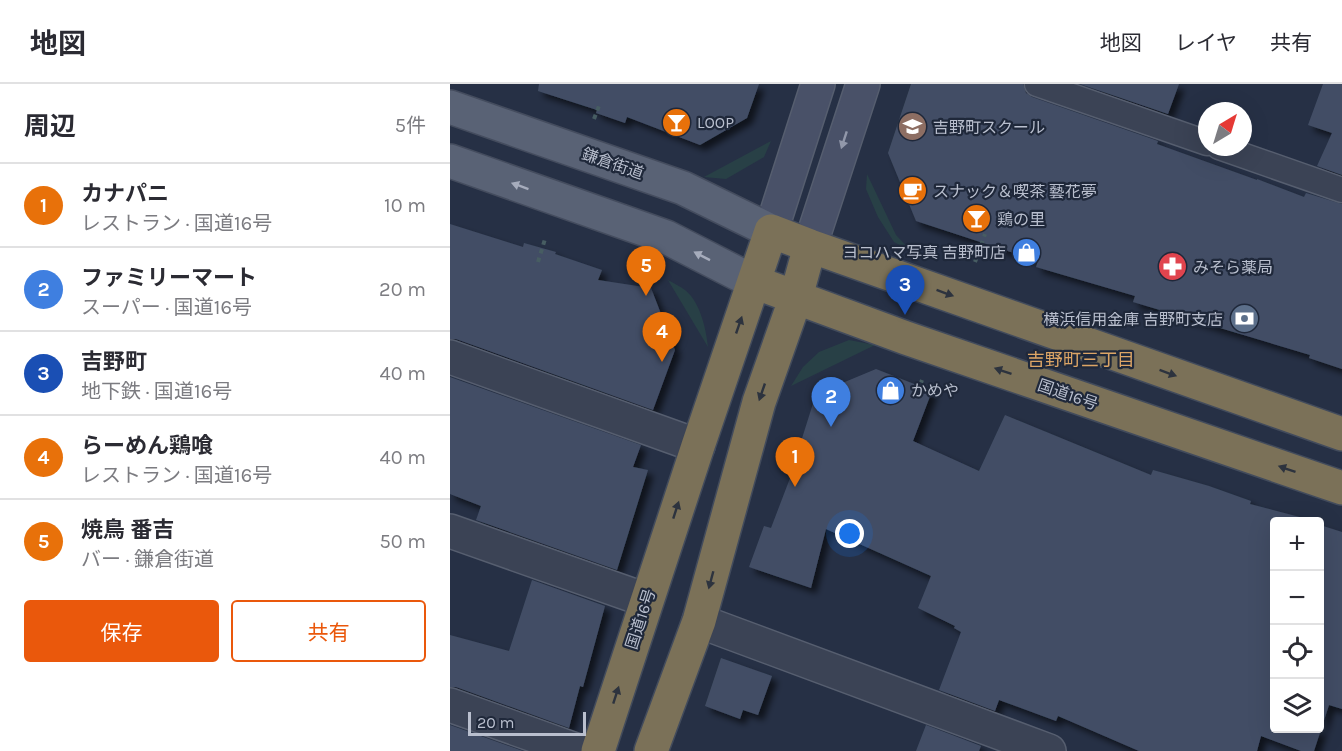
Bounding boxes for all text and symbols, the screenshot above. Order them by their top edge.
text: 地図 [30,27,86,60]
text: 地図 [1100,31,1142,55]
text: レイヤ [1175,31,1237,55]
text: 共有 [1270,31,1312,55]
north arrow [1198,102,1252,156]
bar icon: LOOP [660,106,692,138]
text: 周辺 [24,111,76,142]
school or university icon: 吉野町スクール [896,111,928,143]
place label: LOOP [697,113,734,132]
text: 5件 [395,114,426,137]
place label: 吉野町スクール [933,118,1045,137]
one-way arrow [839,131,849,149]
street label: 鎌倉街道 [579,144,646,183]
cafe icon: スナック＆喫茶 藝花夢 [896,175,928,207]
one-way arrow [511,180,529,190]
text: カナパニ [81,181,169,207]
place label: スナック＆喫茶 藝花夢 [933,182,1097,201]
text: 1 [40,194,47,217]
text: 10 m [384,194,426,217]
bar icon: 鶏の里 [960,203,992,235]
place label: 鶏の里 [997,210,1045,229]
text: レストラン · 国道16号 [81,212,272,235]
shop icon: ヨコハマ写真 吉野町店 [1011,236,1043,268]
place label: ヨコハマ写真 吉野町店 [842,243,1006,262]
pin: 5 [626,246,666,296]
one-way arrow [693,251,710,260]
pharmacy icon: みそら薬局 [1156,251,1188,283]
place label: みそら薬局 [1193,258,1273,277]
text: ファミリーマート [81,265,257,291]
pin: 3 [886,266,924,315]
text: 2 [37,278,50,301]
text: 20 m [379,278,426,301]
one-way arrow [936,289,954,299]
text: スーパー · 国道16号 [81,296,252,319]
bank icon: 横浜信用金庫 吉野町支店 [1228,303,1260,335]
place label: 横浜信用金庫 吉野町支店 [1043,310,1223,329]
pin: 4 [642,312,682,362]
one-way arrow [735,316,745,334]
text: 吉野町 [81,349,147,375]
district label: 吉野町三丁目 [1027,349,1135,371]
text: 3 [37,362,50,385]
text: 40 m [380,362,426,385]
one-way arrow [994,366,1012,376]
one-way arrow [1159,368,1177,378]
shop icon: かめや [874,374,906,406]
street label: 国道16号 [1035,375,1100,414]
pin: 2 [812,378,850,427]
text: 地下鉄 · 国道16号 [81,380,232,403]
place label: かめや [911,381,959,400]
one-way arrow [757,383,767,401]
text: らーめん鶏喰 [81,433,213,459]
pin: 1 [776,438,814,487]
text: 4 [38,446,49,469]
text: 40 m [380,446,426,469]
one-way arrow [1278,463,1296,473]
text: レストラン · 国道16号 [81,464,272,487]
one-way arrow [672,501,682,519]
text: 焼鳥 番吉 [81,517,175,543]
map controls [1270,517,1324,733]
button: + [1270,517,1324,571]
your location [835,519,864,548]
text: 5 [38,530,49,553]
text: 50 m [379,530,426,553]
text: バー · 鎌倉街道 [81,548,214,571]
one-way arrow [705,571,715,589]
button: − [1270,571,1324,625]
street label: 国道16号 [622,587,659,652]
button: 保存 [24,600,219,662]
button: 共有 [231,600,426,662]
button: locate [1270,625,1324,679]
button: layers [1270,679,1324,733]
one-way arrow [611,686,621,704]
scale bar [468,709,586,736]
text: 20 m [477,713,515,732]

